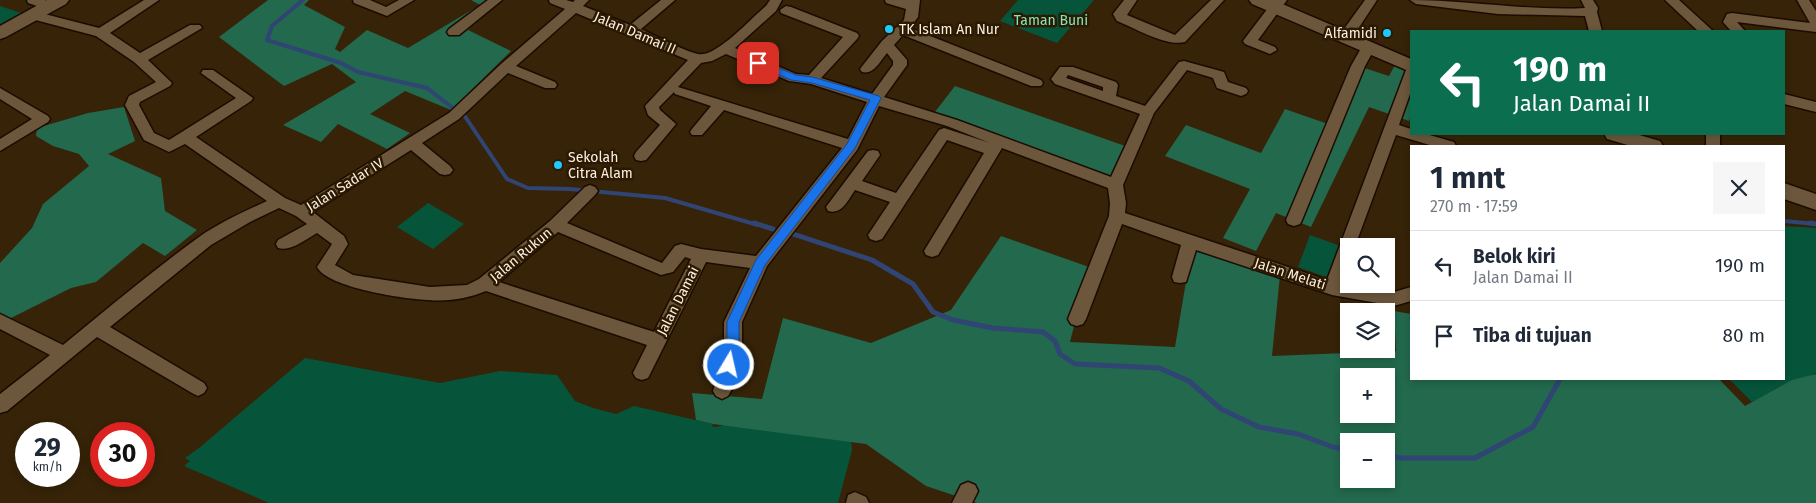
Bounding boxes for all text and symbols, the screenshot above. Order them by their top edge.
street label: Jalan Damai II [591,8,679,58]
park label: Taman Buni [1014,12,1088,29]
place label: TK Islam An Nur [899,21,1000,38]
marker: TK Islam An Nur [883,23,895,35]
place label: Alfamidi [1325,25,1377,42]
marker: Alfamidi [1381,27,1393,39]
pin [737,42,779,84]
text: 190 m [1513,48,1607,90]
icon: arrive [744,49,772,77]
icon: left [1430,50,1495,115]
text: Jalan Damai II [1513,90,1650,117]
place label: Sekolah Citra Alam [568,149,633,182]
street label: Jalan Sadar IV [303,154,387,215]
marker: Sekolah Citra Alam [552,159,564,171]
text: 1 mnt [1430,160,1505,196]
button: close [1713,162,1765,214]
text: 270 m · 17:59 [1430,197,1518,216]
street label: Jalan Rukun [487,224,555,286]
map controls [1340,238,1395,488]
button: search [1340,238,1395,293]
text: Belok kiri [1473,245,1556,268]
icon: left [1430,252,1458,280]
street label: Jalan Melati [1252,254,1328,294]
text: 190 m [1715,254,1765,277]
street label: Jalan Damai [653,264,703,338]
text: Jalan Damai II [1473,268,1573,287]
button: layers [1340,303,1395,358]
icon: arrive [1430,322,1458,350]
text: Tiba di tujuan [1473,324,1592,347]
text: 80 m [1723,324,1765,347]
position arrow [702,338,754,390]
button: + [1340,368,1395,423]
speed limit sign: 30 [90,422,155,487]
text: 29 [34,433,61,463]
button: − [1340,433,1395,488]
text: km/h [33,460,62,474]

